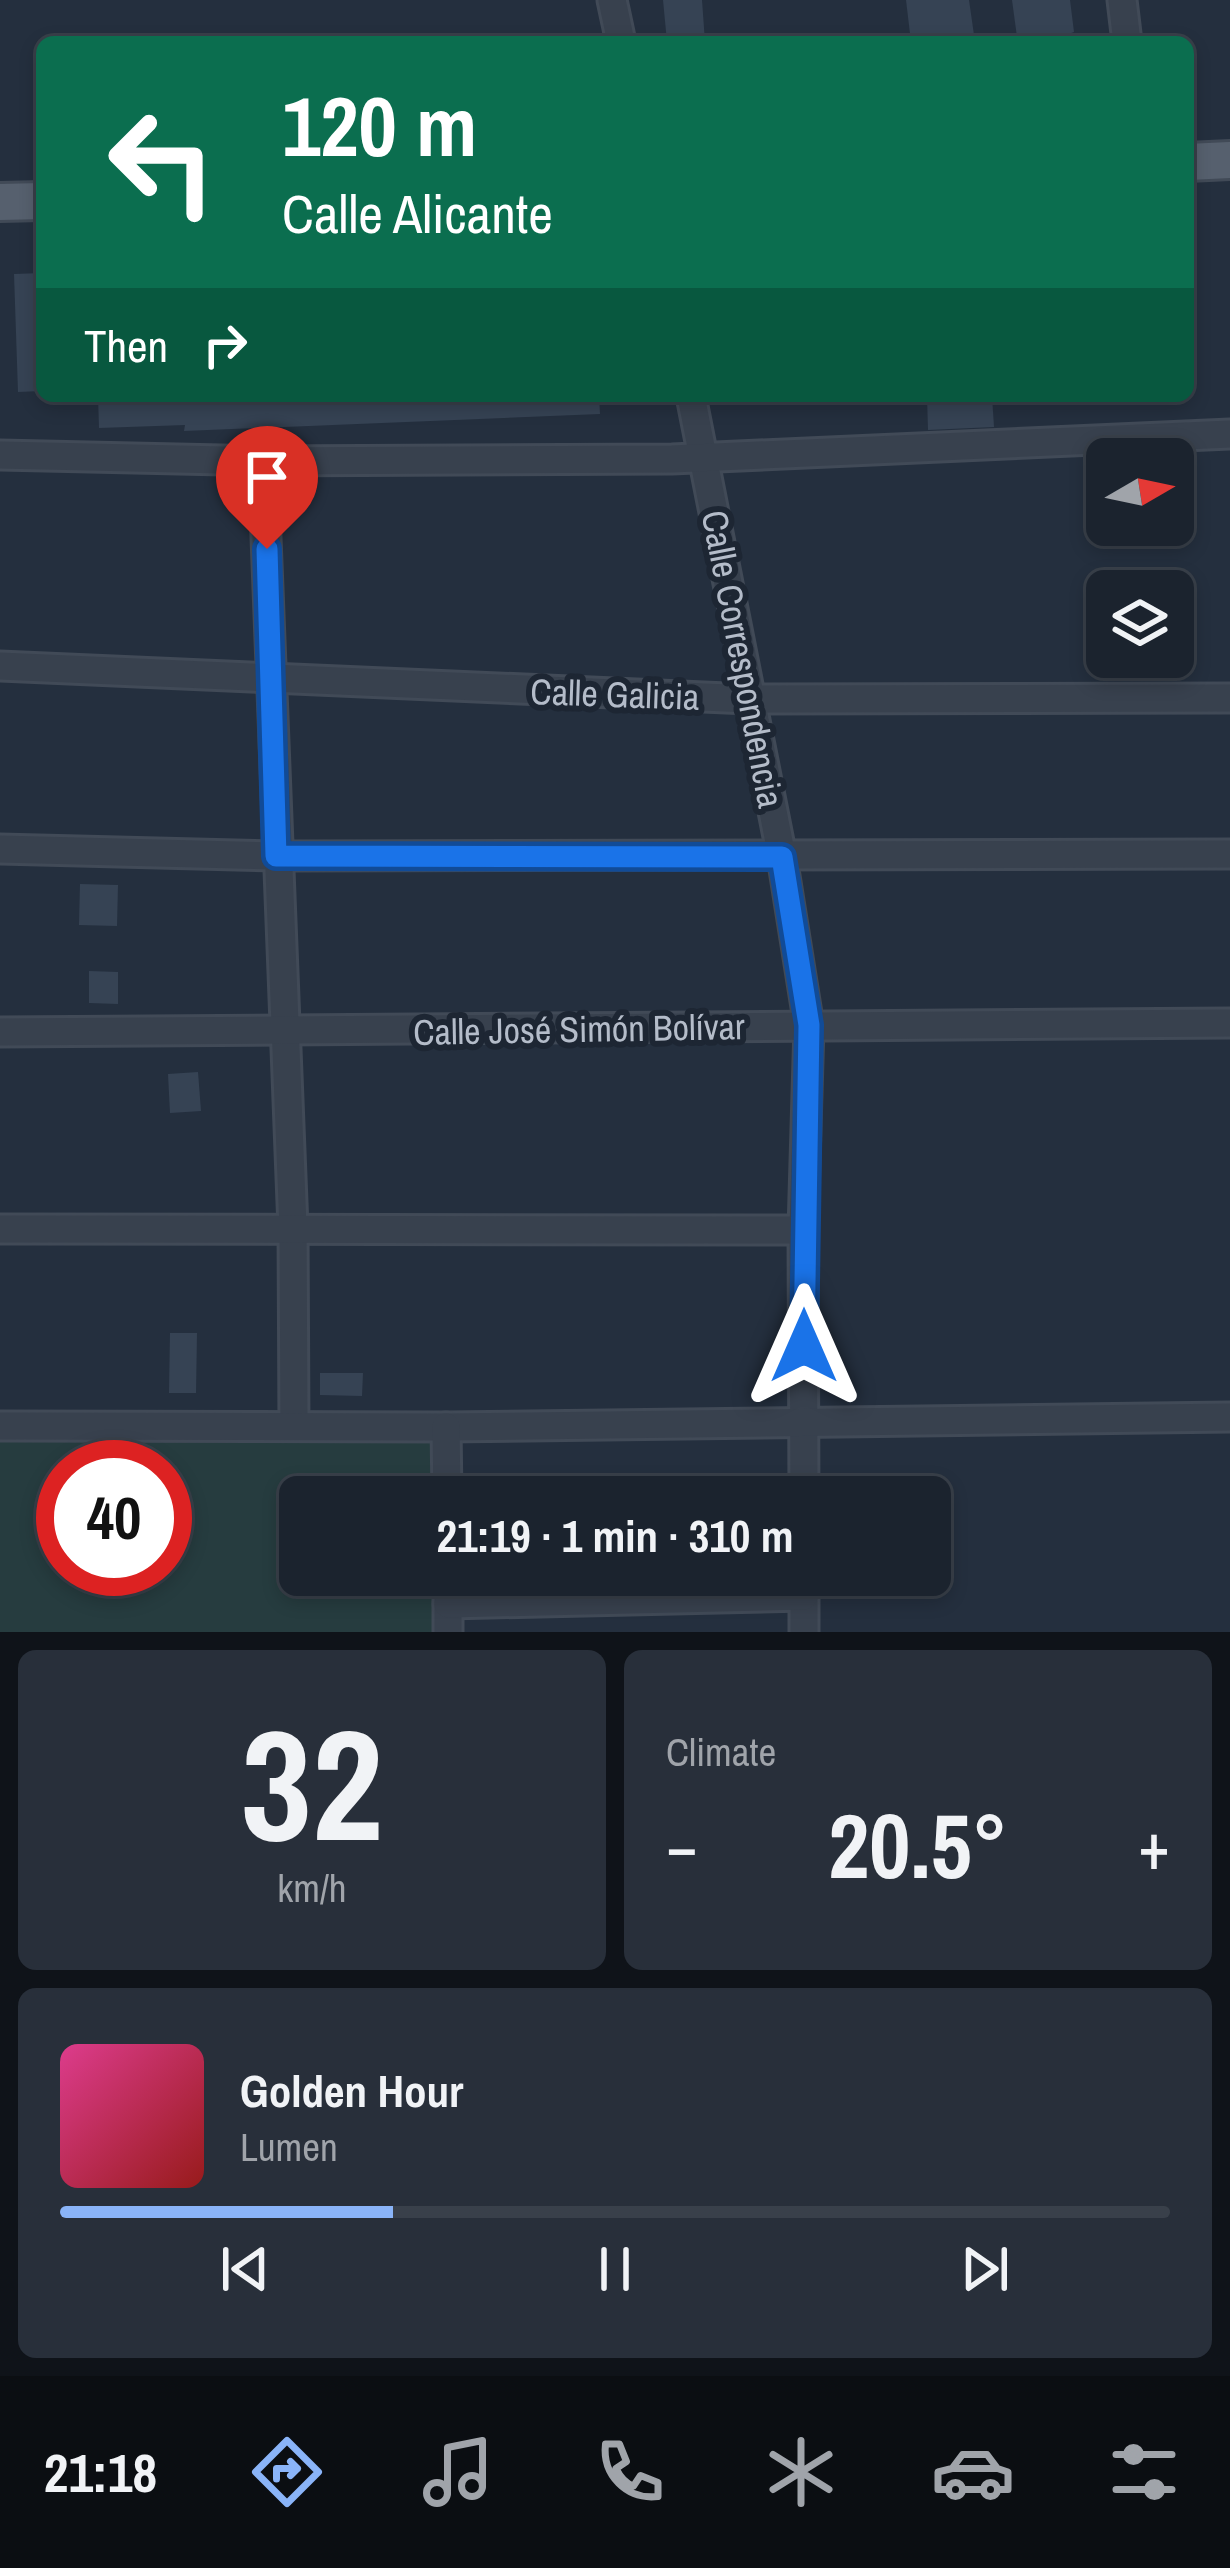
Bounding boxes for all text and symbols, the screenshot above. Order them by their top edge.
text: 120 m [282,69,477,182]
icon: left [84,84,240,240]
text: Calle Alicante [282,177,553,250]
icon: right [192,312,258,378]
text: Then [84,315,168,376]
pin [216,426,318,549]
north arrow [1086,438,1194,546]
map controls [1086,438,1194,678]
icon: arrive [234,444,300,510]
street label: Calle Correspondencia [691,506,795,812]
button: layers [1086,570,1194,678]
street label: Calle Galicia [530,667,700,721]
street label: Calle José Simón Bolívar [413,1002,745,1056]
position arrow [741,1283,867,1409]
speed limit sign: 40 [36,1440,192,1596]
text: 21:19 · 1 min · 310 m [437,1505,793,1566]
text: 32 [241,1679,383,1889]
text: Climate [666,1726,776,1778]
text: 20.5° [828,1785,1008,1906]
text: − [666,1801,698,1890]
text: + [1138,1801,1170,1890]
text: km/h [277,1862,347,1914]
text: Golden Hour [240,2060,463,2121]
text: Lumen [240,2121,338,2173]
icon: previous [212,2236,278,2302]
icon: pause [582,2236,648,2302]
icon: next [952,2236,1018,2302]
icon: directions [245,2430,329,2514]
icon: music [416,2430,500,2514]
icon: phone [588,2430,672,2514]
icon: climate [759,2430,843,2514]
icon: car [931,2430,1015,2514]
icon: filters [1102,2430,1186,2514]
text: 21:18 [44,2436,157,2509]

